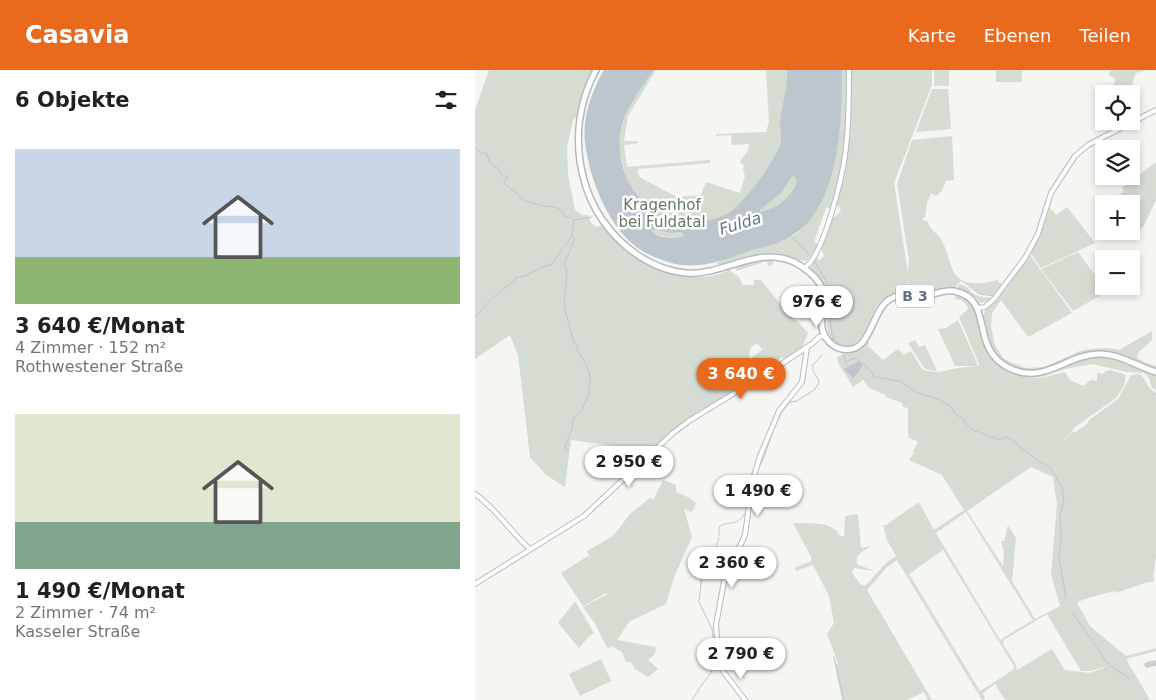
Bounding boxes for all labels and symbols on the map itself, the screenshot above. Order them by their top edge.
park label: Kragenhof bei Fuldatal [618,196,706,231]
water label: Fulda [717,208,764,239]
road number: B 3 [896,285,934,308]
pin: 976 € [782,286,852,328]
pin: 3 640 € [695,358,787,400]
pin: 2 950 € [583,446,675,488]
pin: 1 490 € [712,474,804,517]
pin: 2 360 € [686,546,778,589]
pin: 2 790 € [695,638,787,680]

